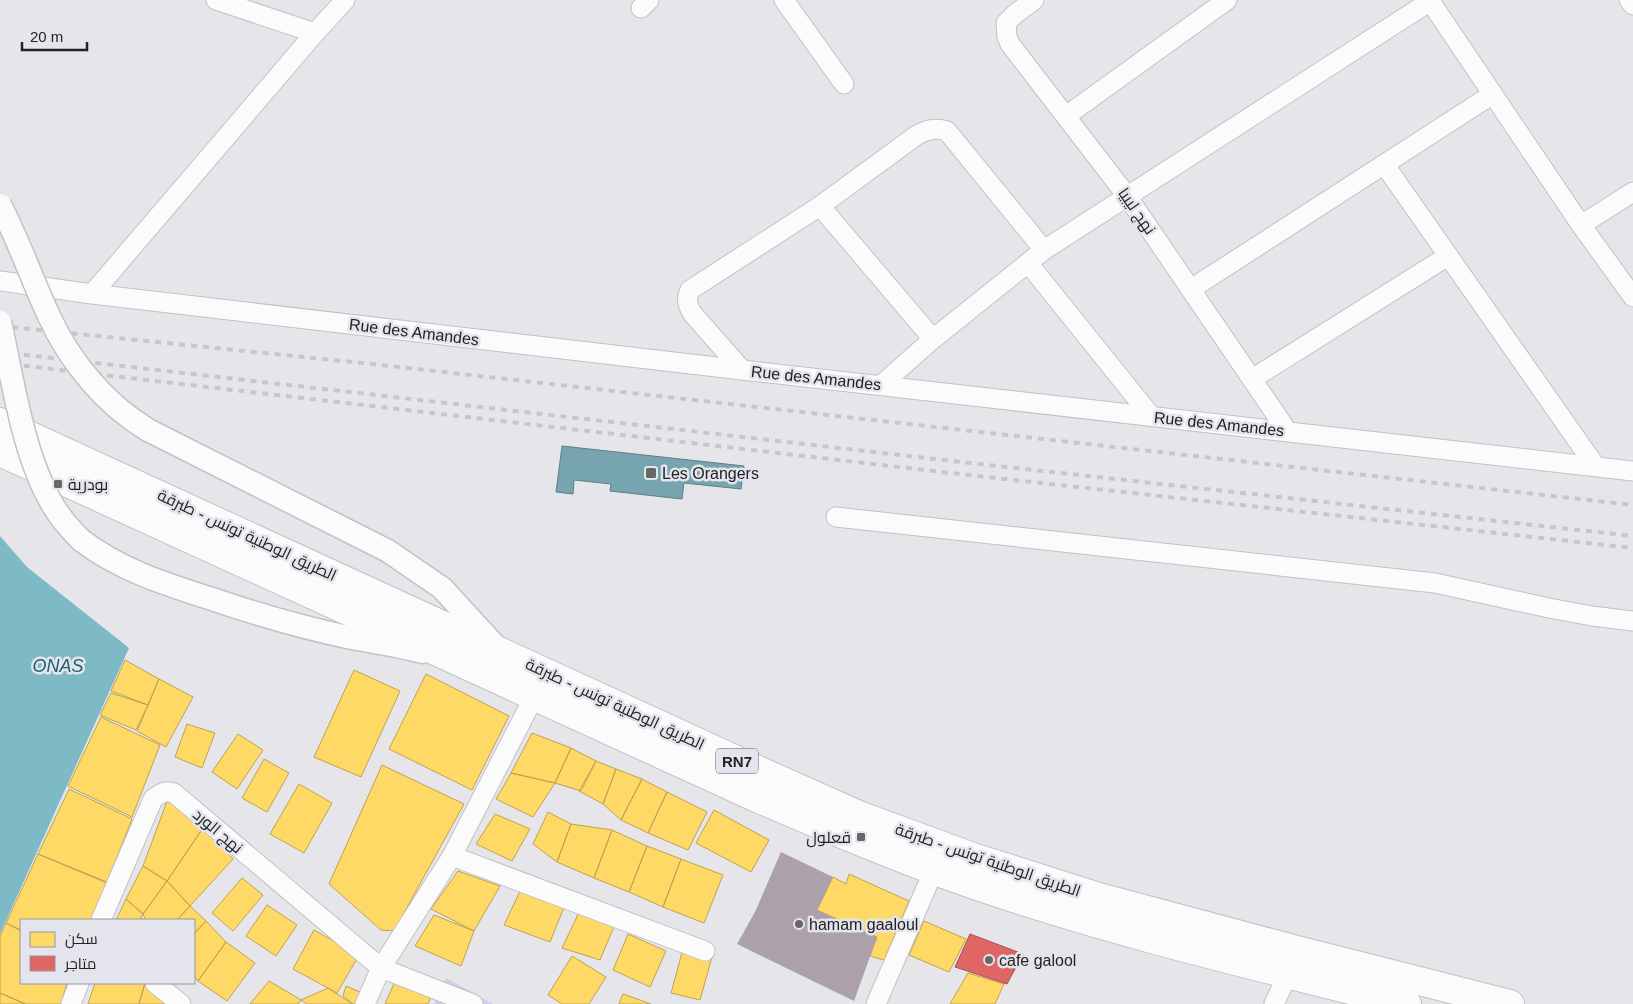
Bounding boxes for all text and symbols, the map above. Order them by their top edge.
scale bar [22,20,88,52]
text: 20 m [30,28,63,45]
street label: نهج ليبيا [1113,185,1159,239]
street label: Rue des Amandes [348,316,480,348]
street label: Rue des Amandes [750,363,882,393]
street label: Rue des Amandes [1153,409,1285,439]
place label: Les Orangers [662,465,759,482]
marker: Les Orangers [644,466,658,480]
place label: بودرية [68,476,108,494]
marker: بودرية [52,478,64,490]
street label: الطريق الوطنية تونس - طبرقة [154,486,339,586]
street label: الطريق الوطنية تونس - طبرقة [522,655,707,755]
water label: ONAS [32,656,84,676]
road number: RN7 [716,748,758,774]
street label: نهج الورد [188,805,246,859]
street label: الطريق الوطنية تونس - طبرقة [892,820,1083,902]
place label: قعلول [806,829,851,848]
marker: قعلول [855,831,867,843]
place label: hamam gaaloul [809,916,918,933]
marker: hamam gaaloul [793,918,805,930]
legend [20,919,195,984]
text: سكن [65,930,98,949]
place label: cafe galool [999,952,1076,969]
marker: cafe galool [983,954,995,966]
text: متاجر [64,955,96,973]

